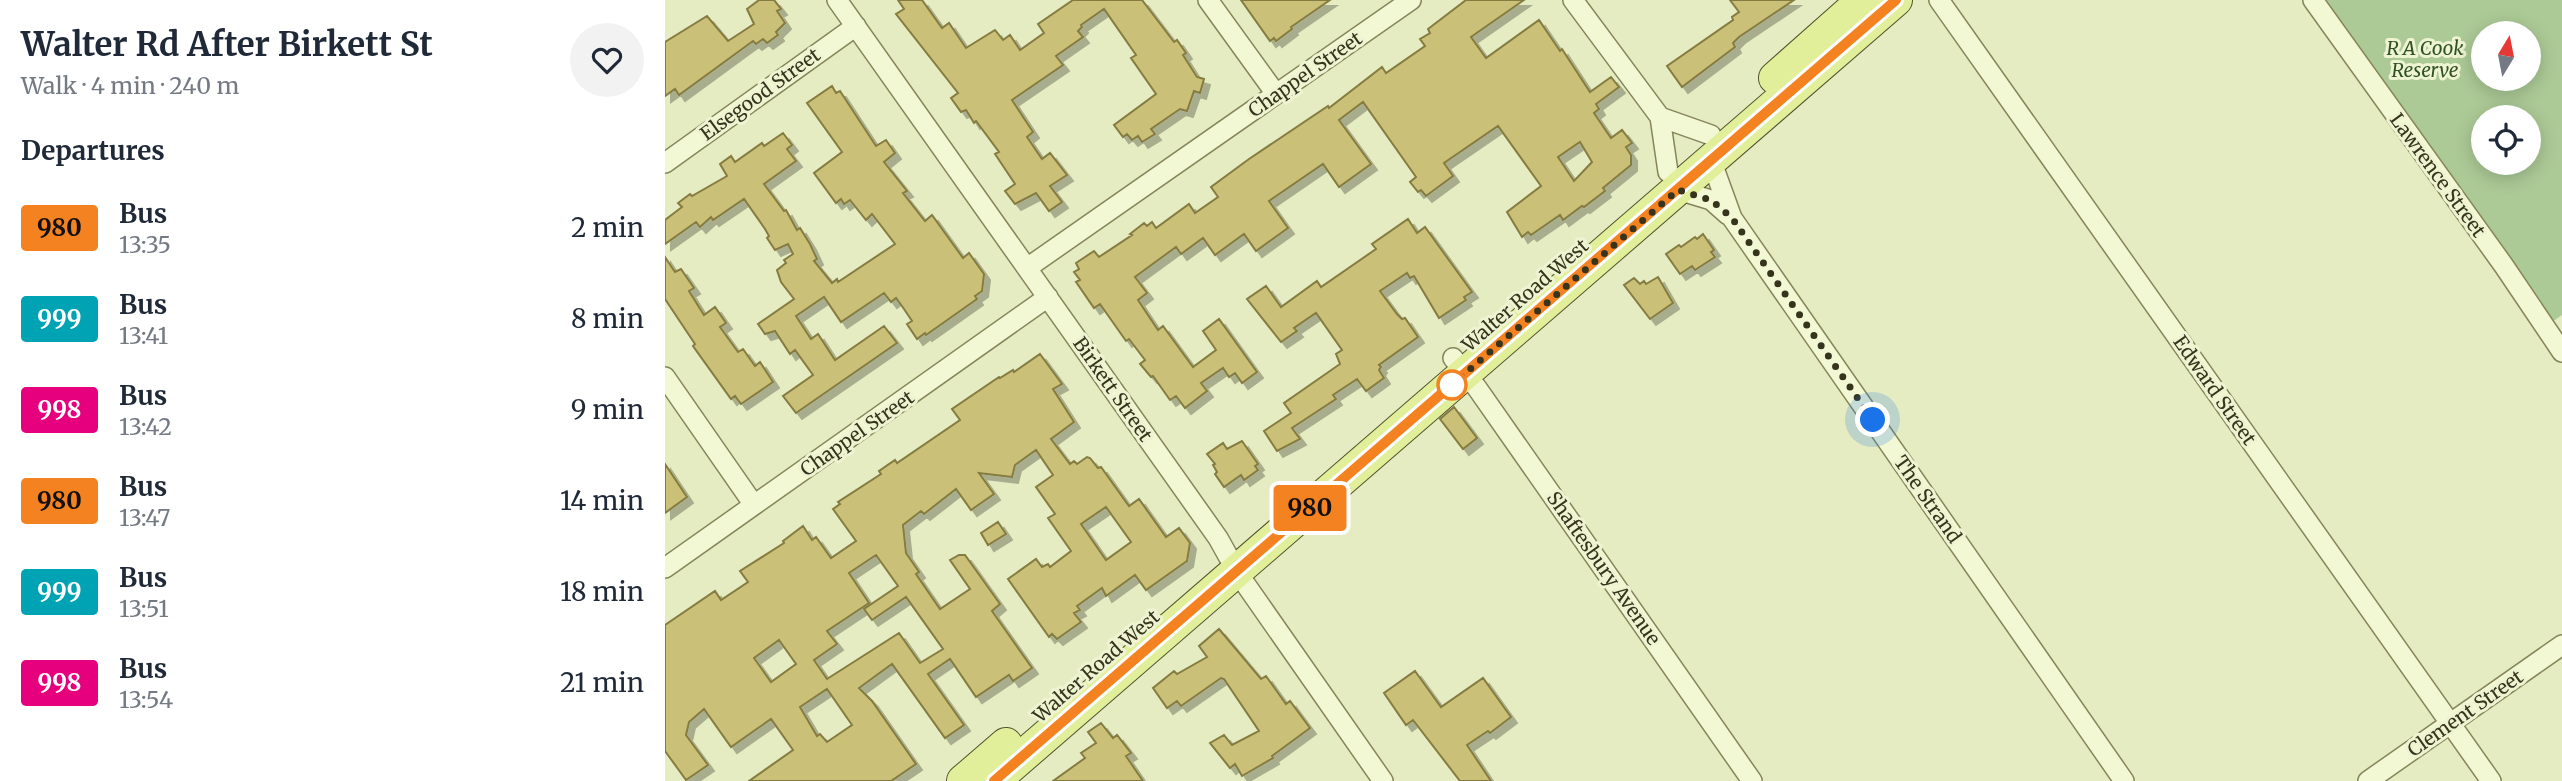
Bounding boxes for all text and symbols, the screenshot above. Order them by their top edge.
north arrow [2471,21,2541,91]
map controls [2471,21,2541,175]
button: heart [570,23,644,97]
text: Walter Rd After Birkett St [21,24,433,65]
street label: Chappel Street [1243,26,1367,122]
park label: R A Cook Reserve [2386,36,2464,82]
street label: Elsegood Street [695,42,825,146]
text: Walk · 4 min · 240 m [21,71,239,100]
button: locate [2471,105,2541,175]
street label: Lawrence Street [2385,108,2491,242]
text: Departures [21,134,165,167]
text: Bus [119,197,167,230]
text: 2 min [571,211,644,244]
text: 980 [37,212,82,243]
text: 13:35 [119,230,171,259]
street label: Walter Road West [1456,233,1594,357]
text: Bus [119,288,167,321]
text: 8 min [571,302,644,335]
text: 999 [37,303,82,334]
text: 13:41 [119,321,168,350]
street label: Edward Street [2168,331,2262,450]
street label: Birkett Street [1068,332,1158,446]
unlabelled marker [1437,370,1467,400]
text: Bus [119,379,167,412]
street label: Chappel Street [795,385,919,481]
text: 9 min [571,393,644,426]
text: 998 [37,394,82,425]
your location [1855,402,1890,437]
text: 13:42 [119,412,172,441]
street label: The Strand [1889,451,1967,547]
text: Bus [119,470,167,503]
text: 14 min [560,484,644,517]
text: 980 [37,485,82,516]
line badge: 980 [1270,485,1350,531]
street label: Shaftesbury Avenue [1542,487,1666,649]
text: 980 [1288,492,1333,523]
text: 13:47 [119,503,170,532]
text: Bus [119,561,167,594]
text: 18 min [560,575,644,608]
text: 999 [37,576,82,607]
text: 13:51 [119,594,169,623]
street label: Walter Road West [1027,604,1165,728]
text: Bus [119,652,167,685]
street label: Clement Street [2403,664,2528,762]
text: 21 min [560,666,644,699]
text: 998 [37,667,82,698]
text: 13:54 [119,685,173,714]

